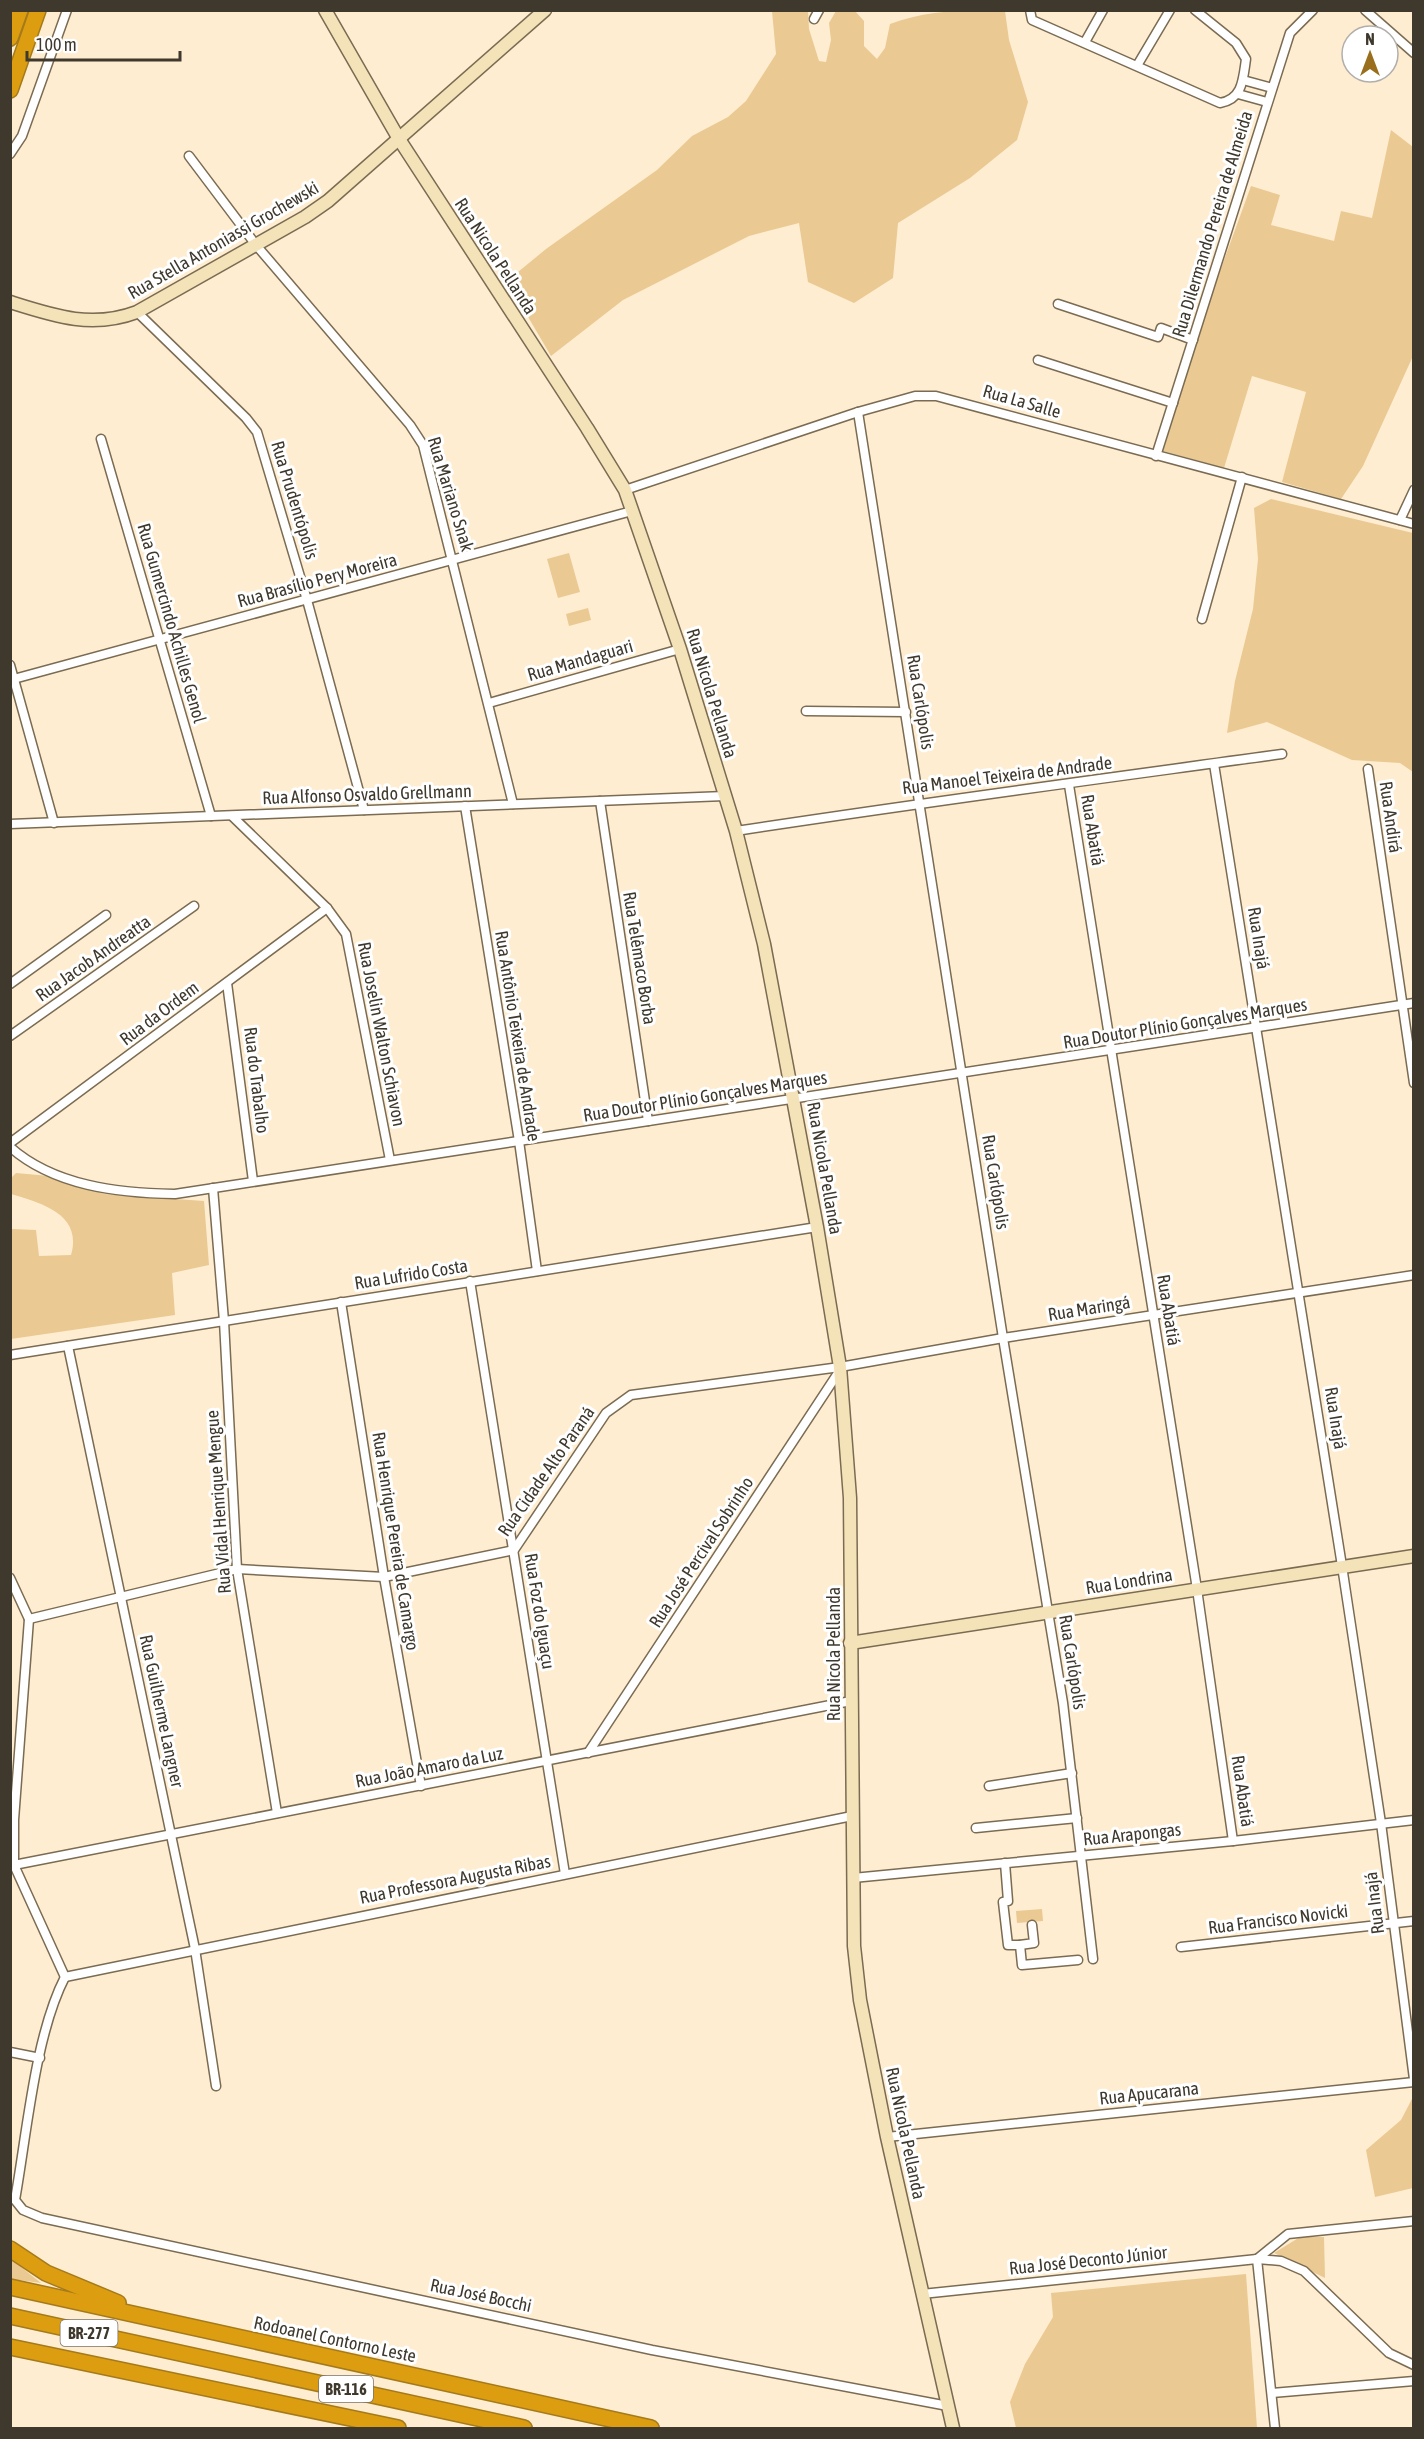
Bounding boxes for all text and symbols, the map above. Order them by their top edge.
scale bar [27,24,180,62]
north arrow [1340,24,1400,84]
text: N [1365,30,1375,48]
text: 100 m [36,34,77,55]
street label: Rua Dilermando Pereira de Almeida [1168,108,1256,340]
street label: Rua Stella Antoniassi Grochewski [124,177,322,303]
street label: Rua Nicola Pellanda [451,194,541,318]
street label: Rua La Salle [981,380,1063,422]
street label: Rua Mariano Snak [424,434,478,554]
street label: Rua Prudentópolis [267,438,323,562]
street label: Rua Gumercindo Achilles Genol [133,521,211,725]
street label: Rua Brasílio Pery Moreira [235,549,399,611]
street label: Rua Nicola Pellanda [682,626,742,760]
street label: Rua Mandaguari [525,635,635,685]
street label: Rua Carlópolis [903,653,939,751]
street label: Rua Manoel Teixeira de Andrade [901,752,1113,798]
street label: Rua Alfonso Osvaldo Grellmann [262,780,472,808]
street label: Rua Andirá [1376,780,1406,854]
street label: Rua Abatiá [1077,793,1109,867]
street label: Rua Telêmaco Borba [619,890,661,1026]
street label: Rua Inajá [1244,905,1274,971]
street label: Rua Jacob Andreatta [31,911,155,1005]
street label: Rua Antônio Teixeira de Andrade [491,929,545,1143]
street label: Rua Joselin Walton Schiavon [354,940,410,1128]
street label: Rua da Ordem [115,977,203,1049]
street label: Rua Doutor Plínio Gonçalves Marques [1062,993,1308,1053]
street label: Rua do Trabalho [240,1026,274,1134]
street label: Rua Doutor Plínio Gonçalves Marques [582,1066,828,1126]
street label: Rua Nicola Pellanda [803,1100,847,1236]
street label: Rua Carlópolis [978,1133,1014,1231]
street label: Rua Lufrido Costa [353,1255,469,1293]
street label: Rua Abatiá [1153,1273,1185,1347]
street label: Rua Maringá [1046,1291,1132,1325]
street label: Rua Inajá [1321,1385,1351,1451]
street label: Rua Cidade Alto Paraná [493,1402,599,1540]
street label: Rua Vidal Henrique Mengue [201,1410,235,1594]
street label: Rua Henrique Pereira de Camargo [368,1430,424,1652]
street label: Rua José Percival Sobrinho [644,1473,758,1631]
street label: Rua Foz do Iguaçu [520,1552,560,1670]
street label: Rua Londrina [1084,1564,1174,1598]
street label: Rua Nicola Pellanda [823,1587,844,1721]
street label: Rua Carlópolis [1055,1613,1091,1711]
street label: Rua Guilherme Langner [136,1633,189,1790]
street label: Rua João Amaro da Luz [353,1742,505,1792]
street label: Rua Abatiá [1228,1754,1258,1828]
street label: Rua Arapongas [1082,1818,1182,1850]
street label: Rua Professora Augusta Ribas [358,1850,552,1908]
street label: Rua Inajá [1360,1871,1388,1935]
street label: Rua Francisco Novicki [1207,1900,1349,1938]
street label: Rua Nicola Pellanda [882,2065,930,2201]
street label: Rua Apucarana [1098,2077,1200,2109]
street label: Rua José Deconto Júnior [1008,2241,1169,2279]
street label: Rua José Bocchi [428,2274,534,2316]
street label: Rodoanel Contorno Leste [252,2312,418,2366]
road number: BR-277 [60,2320,118,2346]
road number: BR-116 [319,2376,373,2402]

